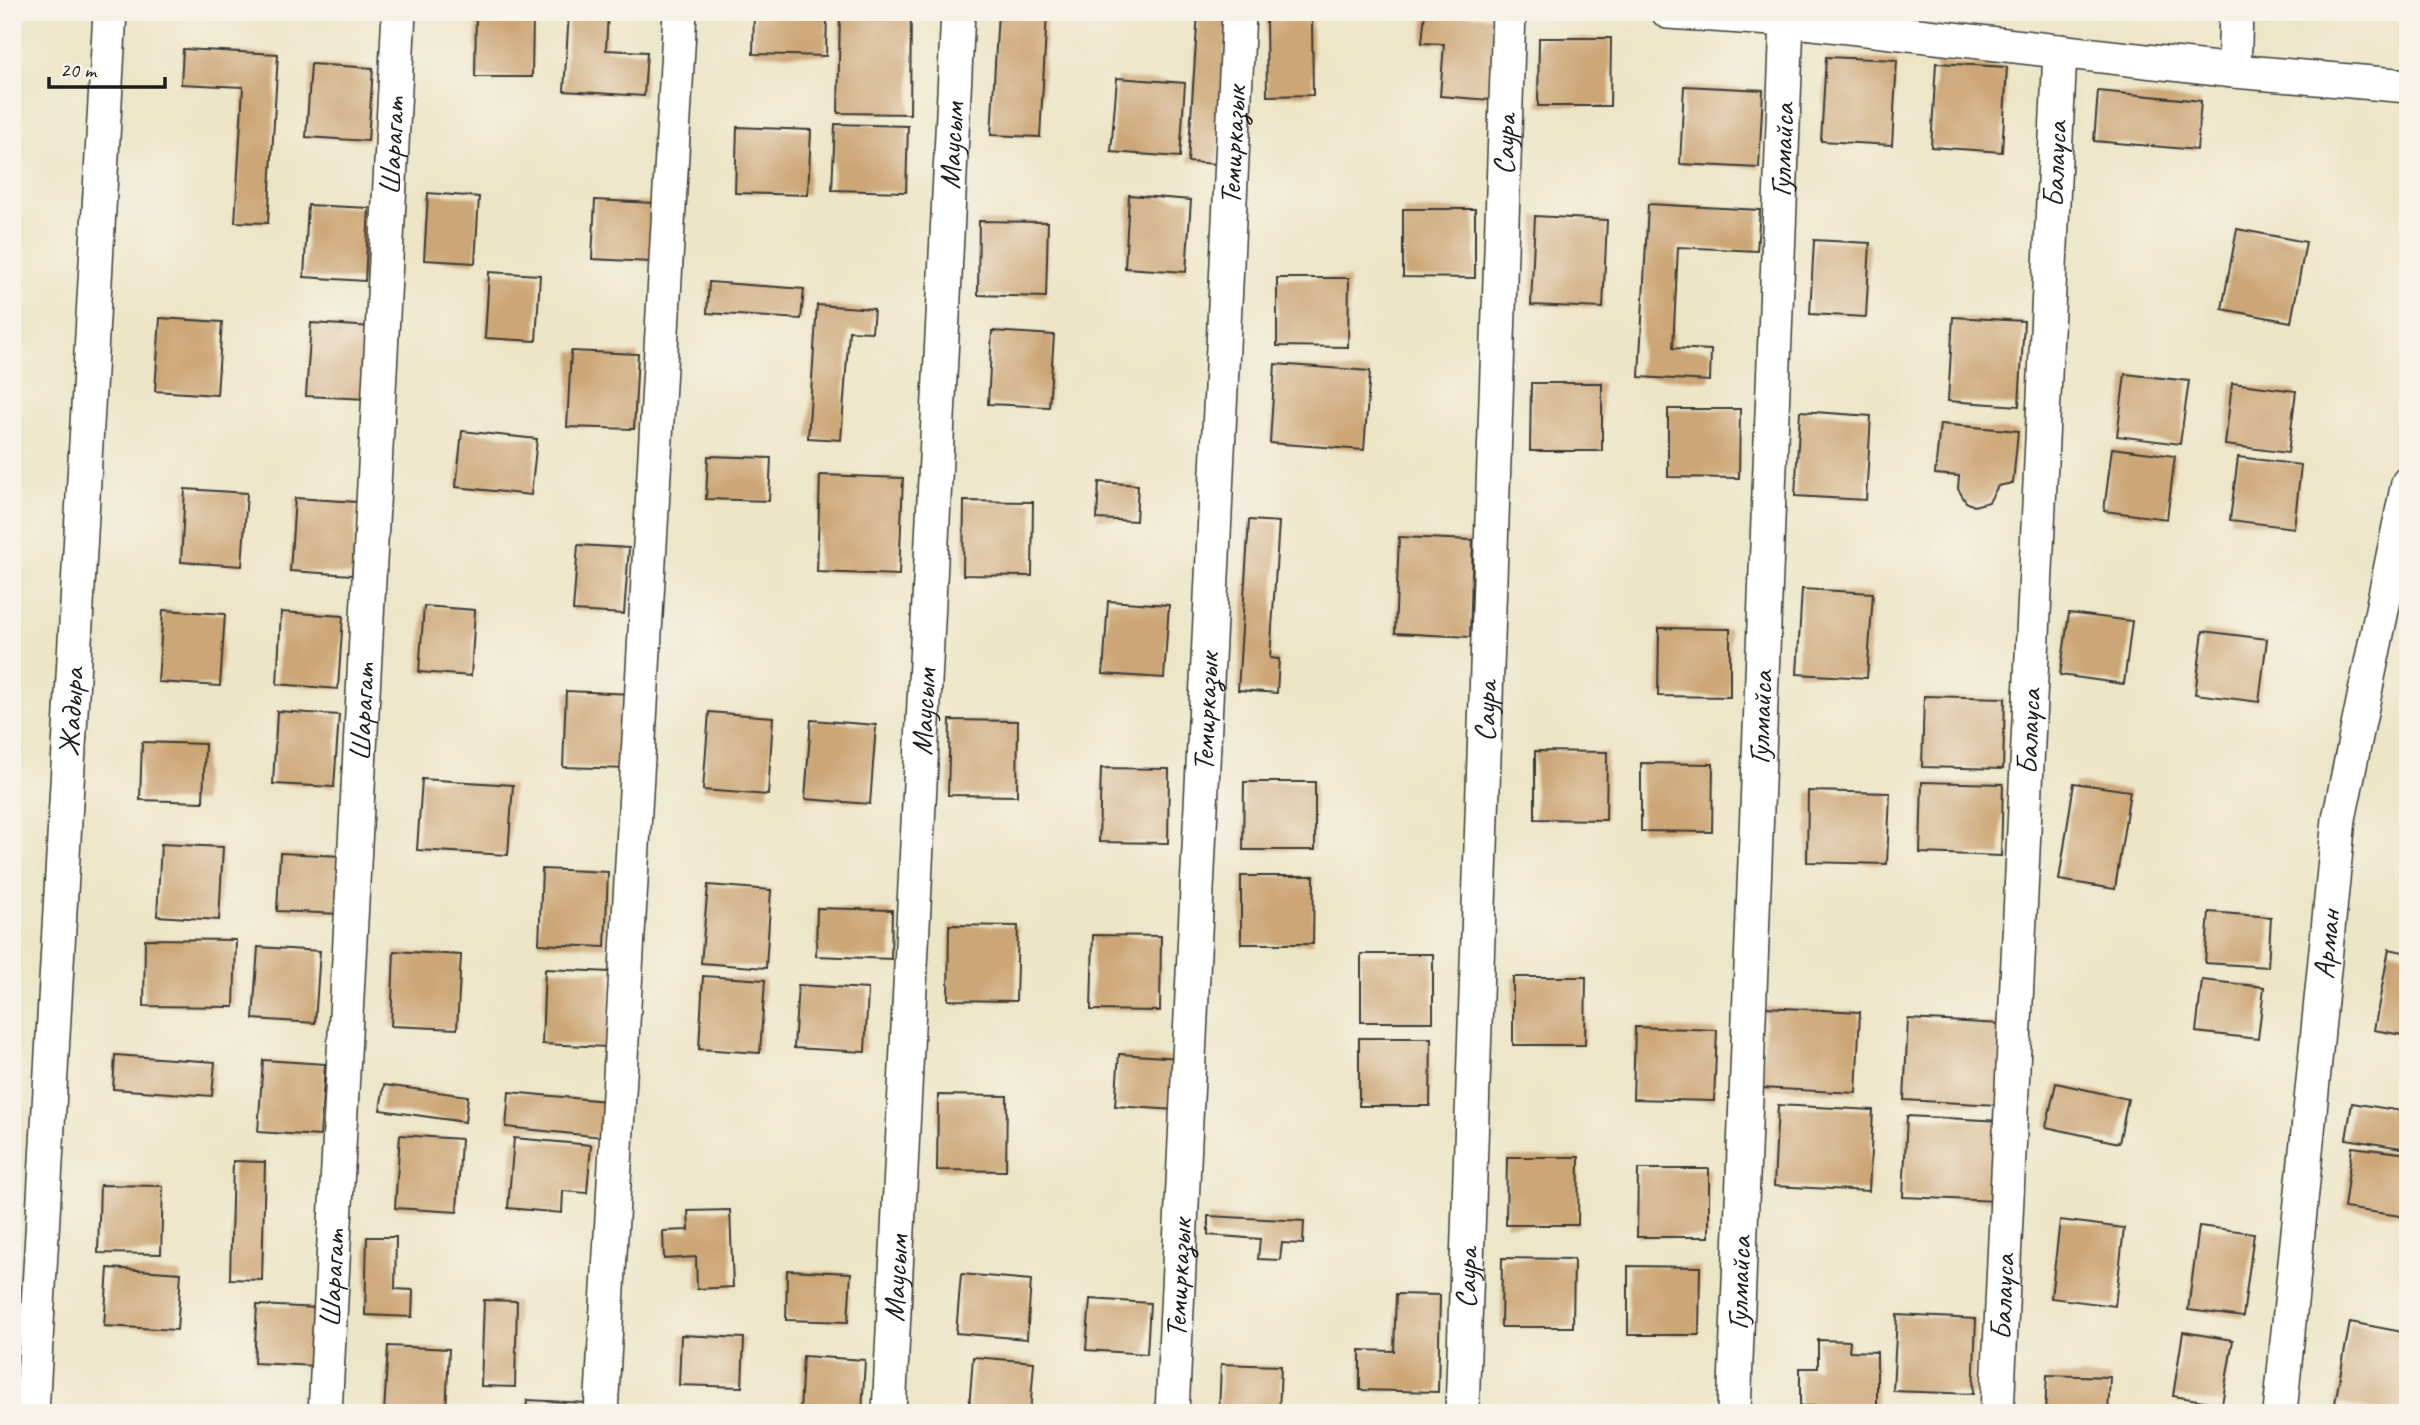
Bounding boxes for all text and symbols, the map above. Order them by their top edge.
scale bar [49,46,164,90]
text: 20 m [60,57,98,83]
street label: Темирказык [1211,82,1255,206]
street label: Шарагат [370,95,414,196]
street label: Маусым [930,100,973,190]
street label: Гулмайса [1761,101,1803,197]
street label: Саура [1485,111,1525,176]
street label: Балауса [2034,119,2076,208]
street label: Темирказык [1184,649,1227,772]
street label: Шарагат [340,661,384,762]
street label: Жадыра [50,665,93,757]
street label: Маусым [902,666,945,756]
street label: Гулмайса [1740,668,1781,765]
street label: Саура [1466,678,1506,742]
street label: Балауса [2008,686,2050,775]
street label: Арман [2304,905,2349,981]
street label: Темирказык [1157,1215,1200,1338]
street label: Шарагат [311,1227,354,1328]
street label: Маусым [875,1232,917,1323]
street label: Гулмайса [1718,1234,1760,1331]
street label: Саура [1447,1244,1487,1309]
street label: Балауса [1981,1251,2023,1341]

